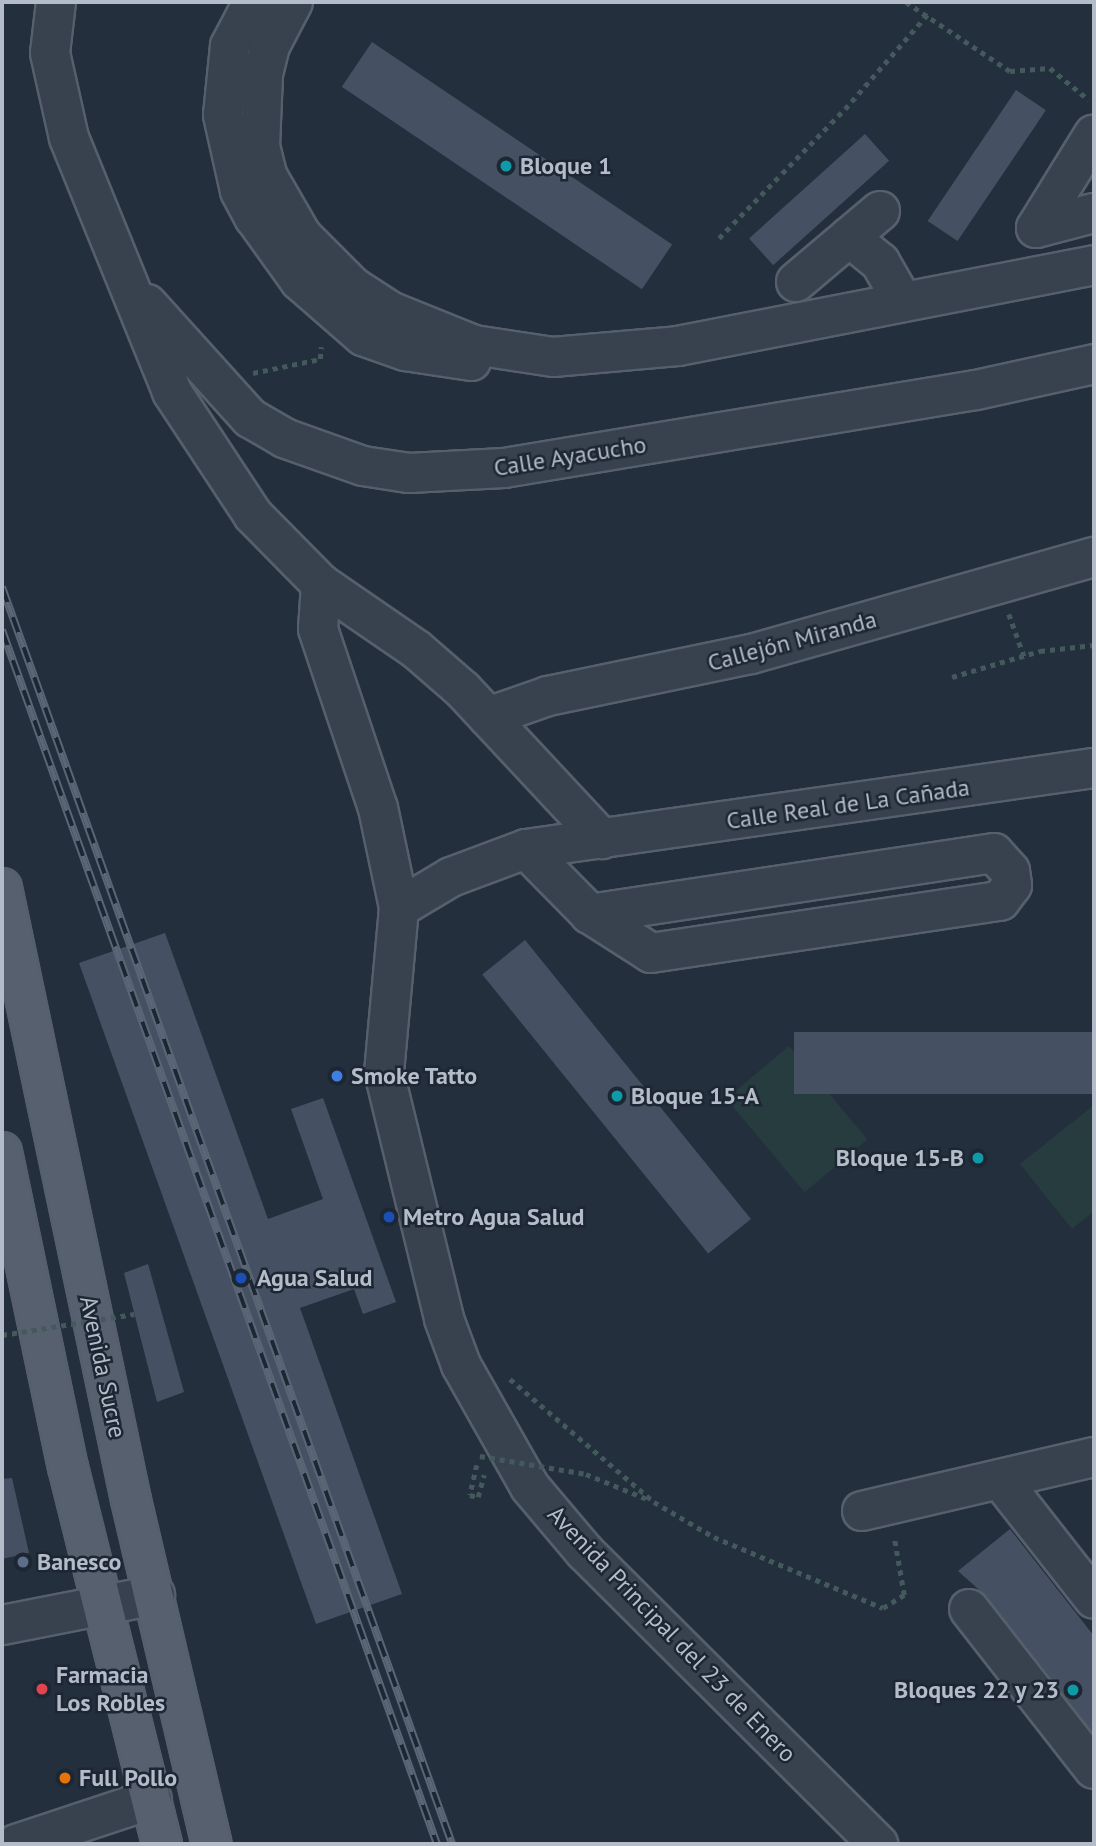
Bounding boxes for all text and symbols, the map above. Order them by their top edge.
place label: Bloque 1 [520,152,612,180]
marker: Bloque 1 [498,158,514,174]
street label: Calle Ayacucho [491,430,649,482]
street label: Callejón Miranda [704,605,880,677]
street label: Calle Real de La Cañada [725,773,971,835]
place label: Smoke Tatto [351,1062,478,1090]
marker: Smoke Tatto [329,1068,345,1084]
place label: Bloque 15-A [631,1082,759,1110]
marker: Bloque 15-A [609,1088,625,1104]
place label: Bloque 15-B [836,1144,964,1172]
marker: Bloque 15-B [970,1150,986,1166]
place label: Metro Agua Salud [403,1203,585,1231]
marker: Metro Agua Salud [381,1209,397,1225]
place label: Agua Salud [257,1264,372,1292]
marker: Agua Salud [231,1268,251,1288]
street label: Avenida Sucre [74,1293,132,1441]
street label: Avenida Principal del 23 de Enero [542,1500,802,1768]
place label: Banesco [37,1548,121,1576]
marker: Banesco [15,1554,31,1570]
place label: Farmacia Los Robles [56,1661,165,1717]
place label: Bloques 22 y 23 [893,1676,1059,1704]
marker: Farmacia Los Robles [34,1681,50,1697]
marker: Bloques 22 y 23 [1065,1682,1081,1698]
place label: Full Pollo [79,1764,177,1792]
marker: Full Pollo [57,1770,73,1786]

